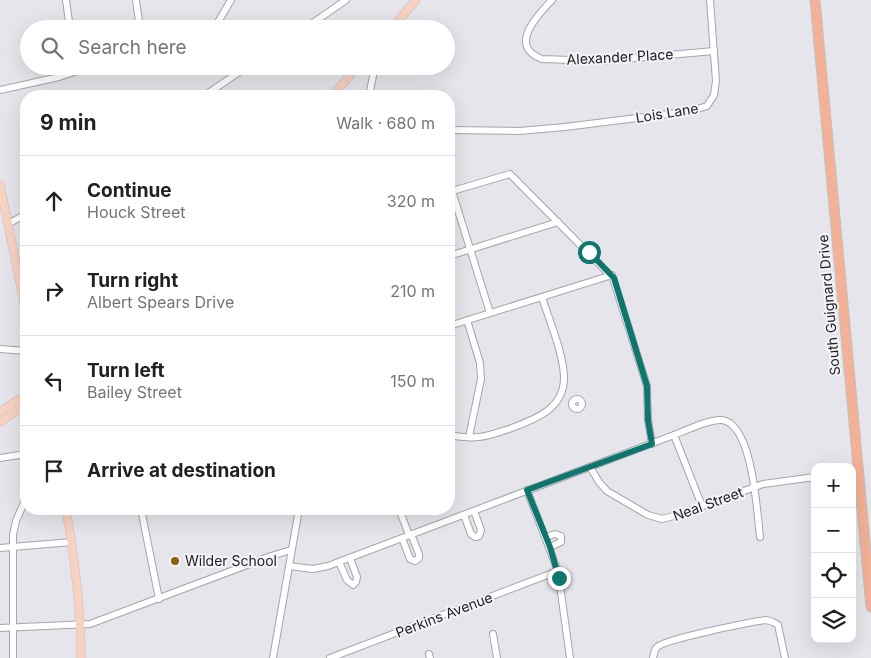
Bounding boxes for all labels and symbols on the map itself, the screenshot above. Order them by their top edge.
street label: Alexander Place [566,45,674,68]
street label: Lois Lane [634,99,699,126]
street label: South Guignard Drive [814,234,843,376]
route start [578,241,601,264]
street label: Neal Street [670,483,746,524]
place label: Wilder School [185,552,277,569]
marker: Wilder School [169,555,181,567]
route end [548,567,571,590]
street label: Perkins Avenue [393,588,495,641]

